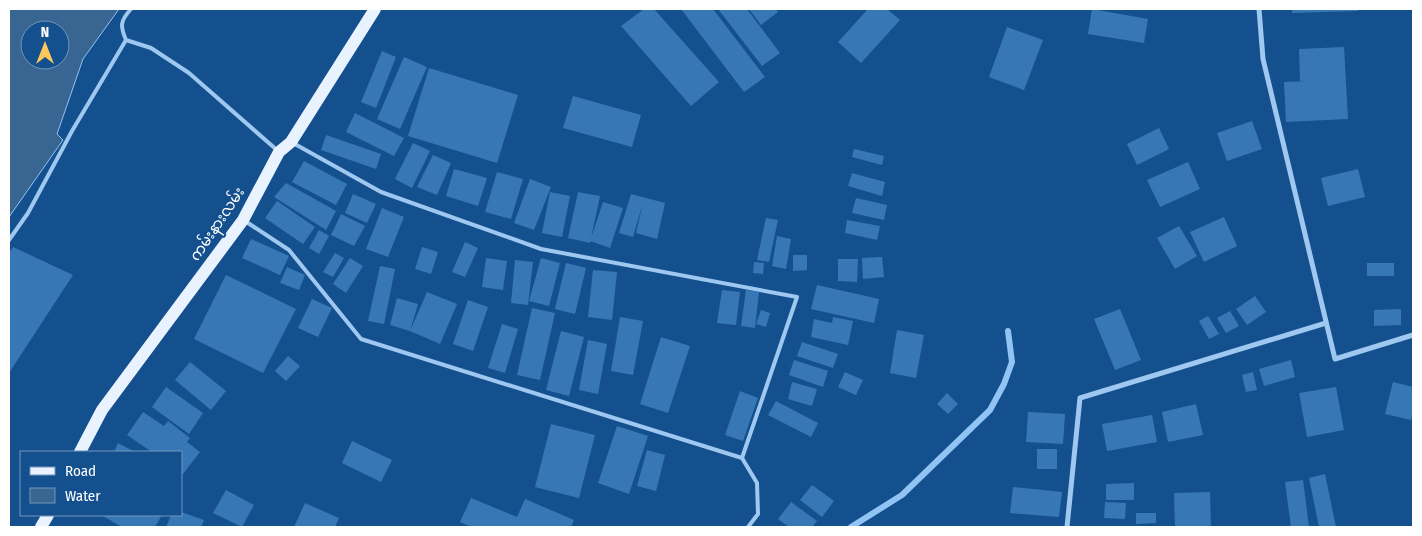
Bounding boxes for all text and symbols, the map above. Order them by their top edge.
north arrow [20,20,70,70]
text: N [41,24,49,41]
street label: ကမ်းနားလမ်း [185,183,251,266]
legend [20,451,182,516]
text: Road [65,462,96,480]
text: Water [65,487,101,505]

